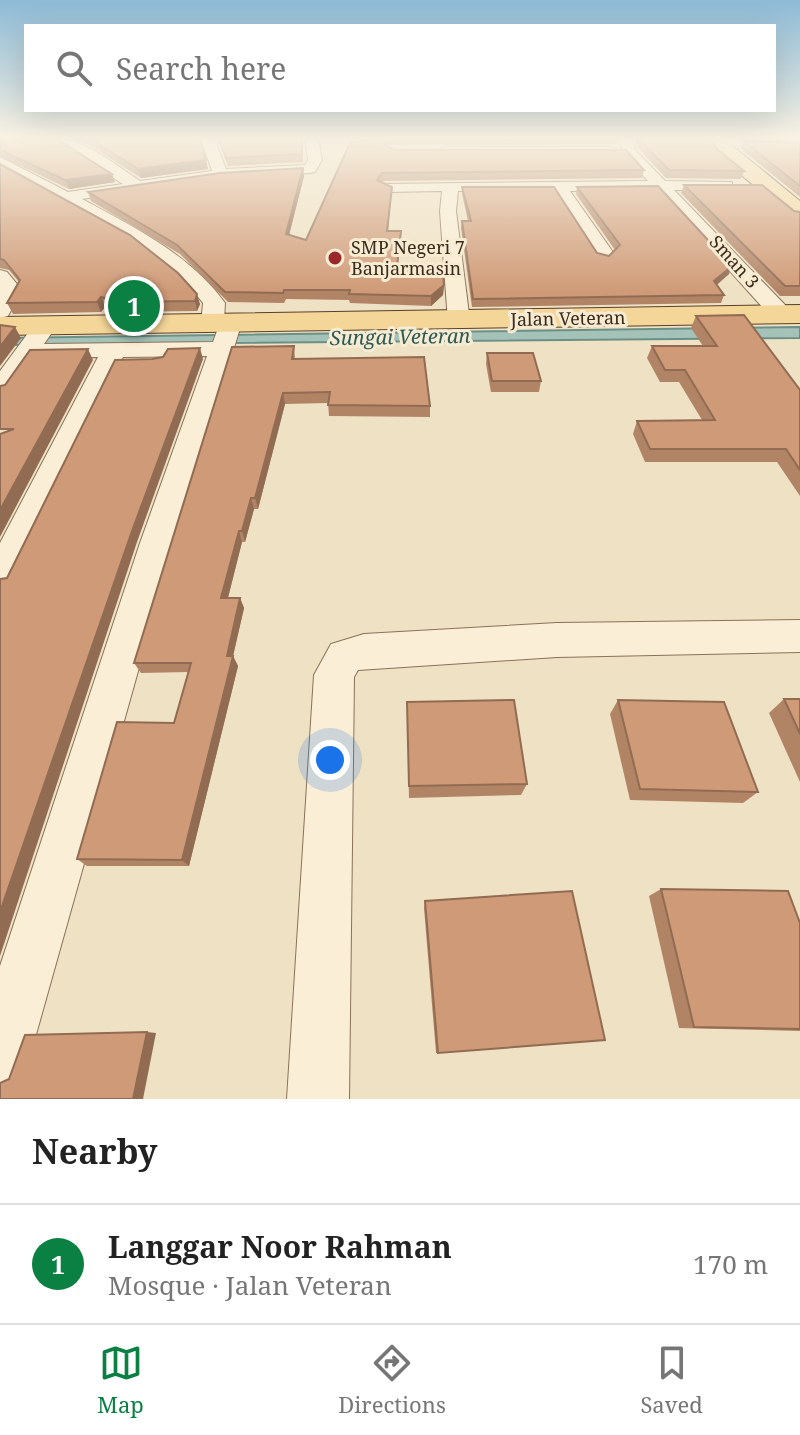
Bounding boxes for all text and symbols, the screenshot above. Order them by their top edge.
search box [24,24,776,112]
icon: search [52,46,96,90]
text: Search here [116,48,286,89]
street label: Sman 3 [705,230,765,293]
place label: SMP Negeri 7 Banjarmasin [351,235,465,280]
marker: SMP Negeri 7 Banjarmasin [326,249,344,267]
pin: 1 [108,276,160,336]
street label: Jalan Veteran [509,305,626,331]
water label: Sungai Veteran [329,322,471,351]
your location [310,740,350,780]
text: Nearby [32,1128,158,1174]
text: Langgar Noor Rahman [108,1226,452,1267]
text: 1 [51,1246,65,1282]
text: 170 m [693,1246,768,1282]
text: Mosque · Jalan Veteran [108,1267,392,1303]
tab: Map [97,1341,144,1419]
tab: Directions [338,1341,446,1419]
tab: Saved [640,1341,703,1419]

